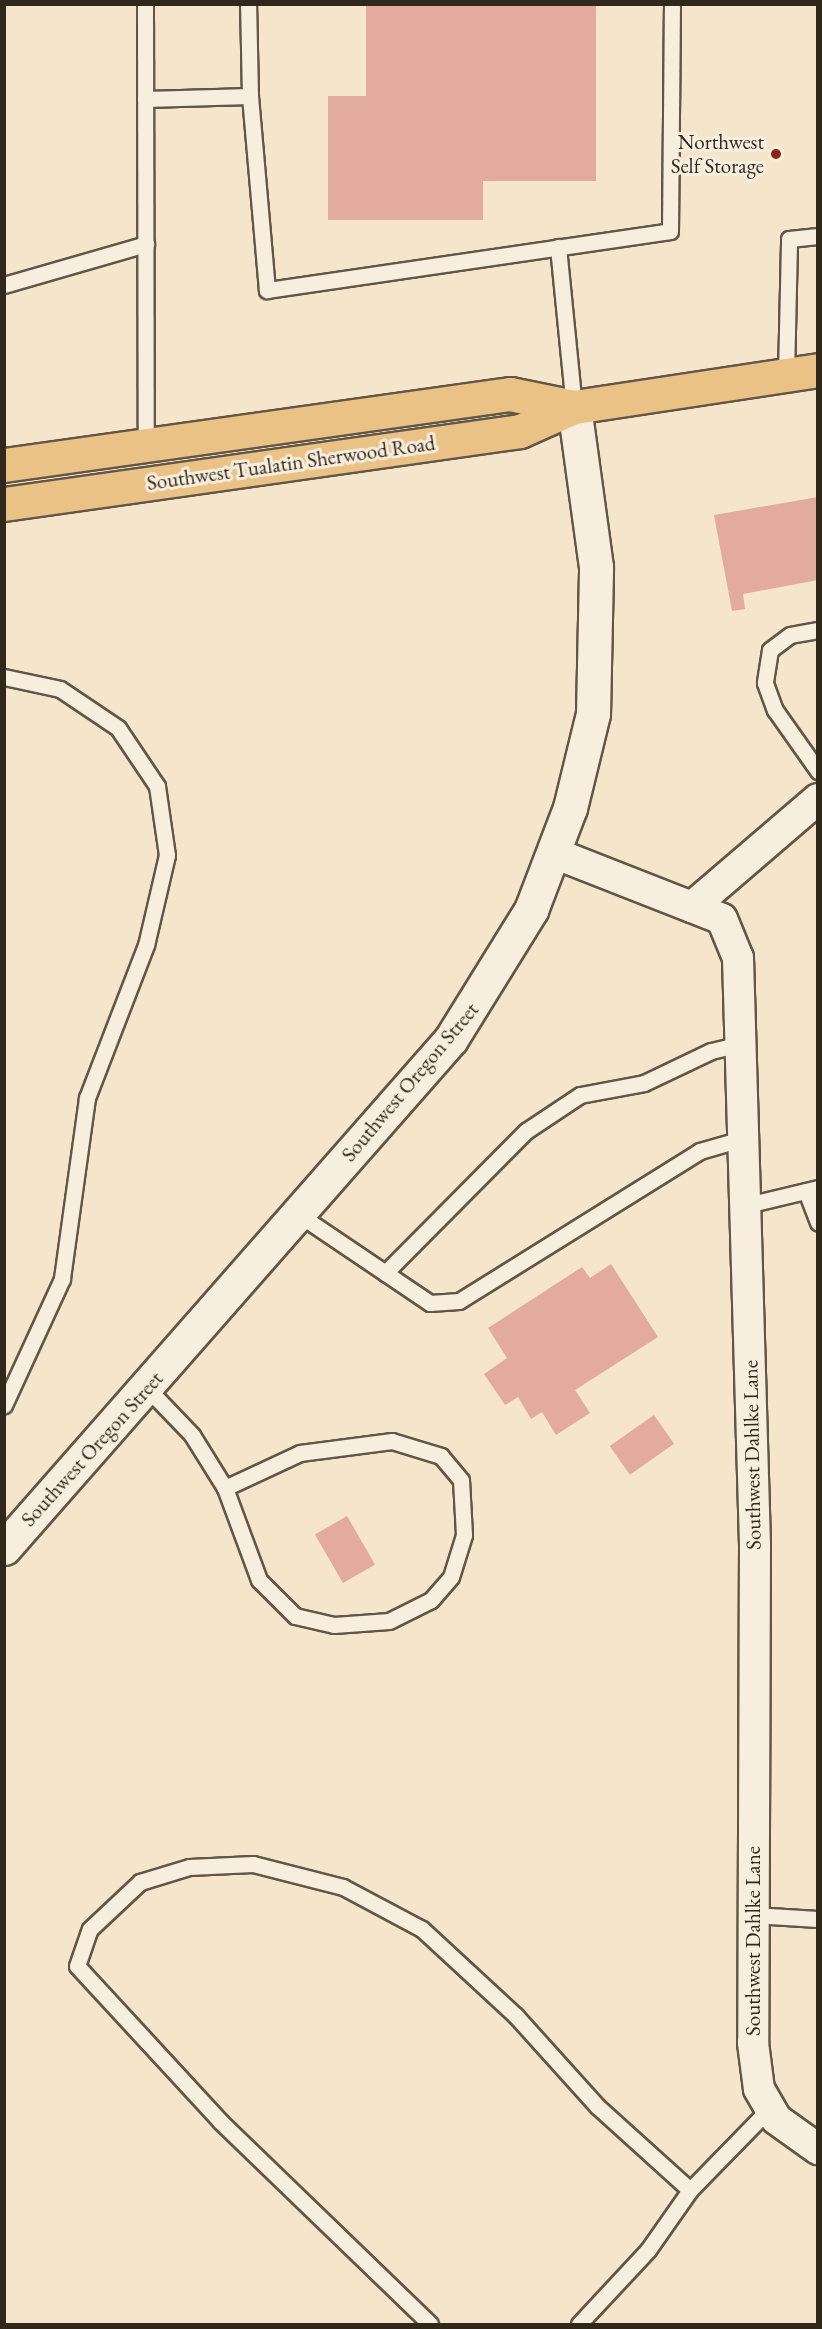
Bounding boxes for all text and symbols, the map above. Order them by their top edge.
place label: Northwest Self Storage [671,129,764,179]
marker: Northwest Self Storage [769,147,783,161]
street label: Southwest Tualatin Sherwood Road [145,430,437,496]
street label: Southwest Oregon Street [336,997,484,1167]
street label: Southwest Dahlke Lane [738,1360,766,1550]
street label: Southwest Oregon Street [16,1366,168,1532]
street label: Southwest Dahlke Lane [740,1846,766,2036]

